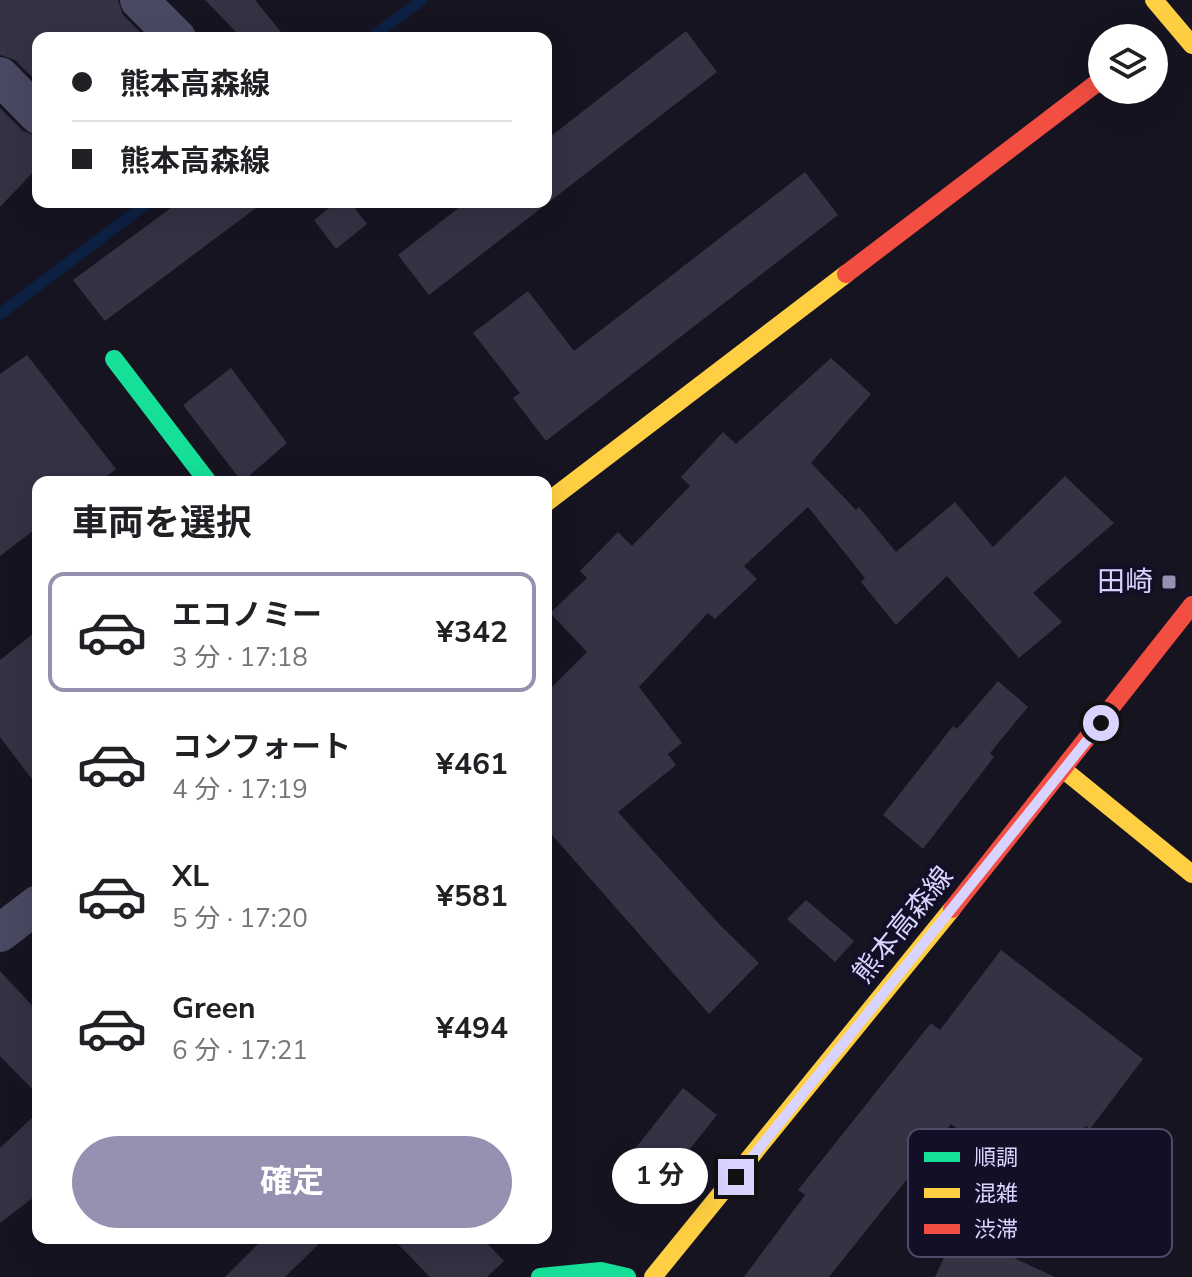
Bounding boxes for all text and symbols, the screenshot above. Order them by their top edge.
map controls [1088,24,1168,104]
button: layers [1088,24,1168,104]
text: 熊本高森線 [120,64,270,105]
text: 熊本高森線 [120,141,270,182]
text: 車両を選択 [72,499,252,548]
place label: 田崎 [1097,563,1153,601]
marker: 田崎 [1160,573,1178,591]
text: エコノミー [172,595,322,636]
icon: car [76,596,148,668]
text: ¥342 [436,612,508,653]
text: 3 分 · 17:18 [172,640,308,675]
route start [1083,705,1119,741]
text: コンフォート [172,727,351,768]
icon: car [76,728,148,800]
text: ¥461 [436,744,508,785]
text: 4 分 · 17:19 [172,772,308,807]
text: XL [172,856,209,897]
street label: 熊本高森線 [844,859,962,991]
icon: car [76,860,148,932]
text: ¥581 [436,876,508,917]
text: 5 分 · 17:20 [172,901,308,936]
text: Green [172,988,256,1029]
icon: car [76,992,148,1064]
text: ¥494 [436,1008,508,1049]
text: 6 分 · 17:21 [172,1033,308,1068]
legend [908,1129,1172,1257]
button: 確定 [72,1136,512,1228]
text: 順調 [974,1143,1018,1173]
callout: 1 分 [612,1149,708,1205]
text: 1 分 [636,1158,684,1193]
route end [718,1159,754,1195]
text: 混雑 [974,1179,1018,1209]
text: 渋滞 [974,1215,1018,1245]

